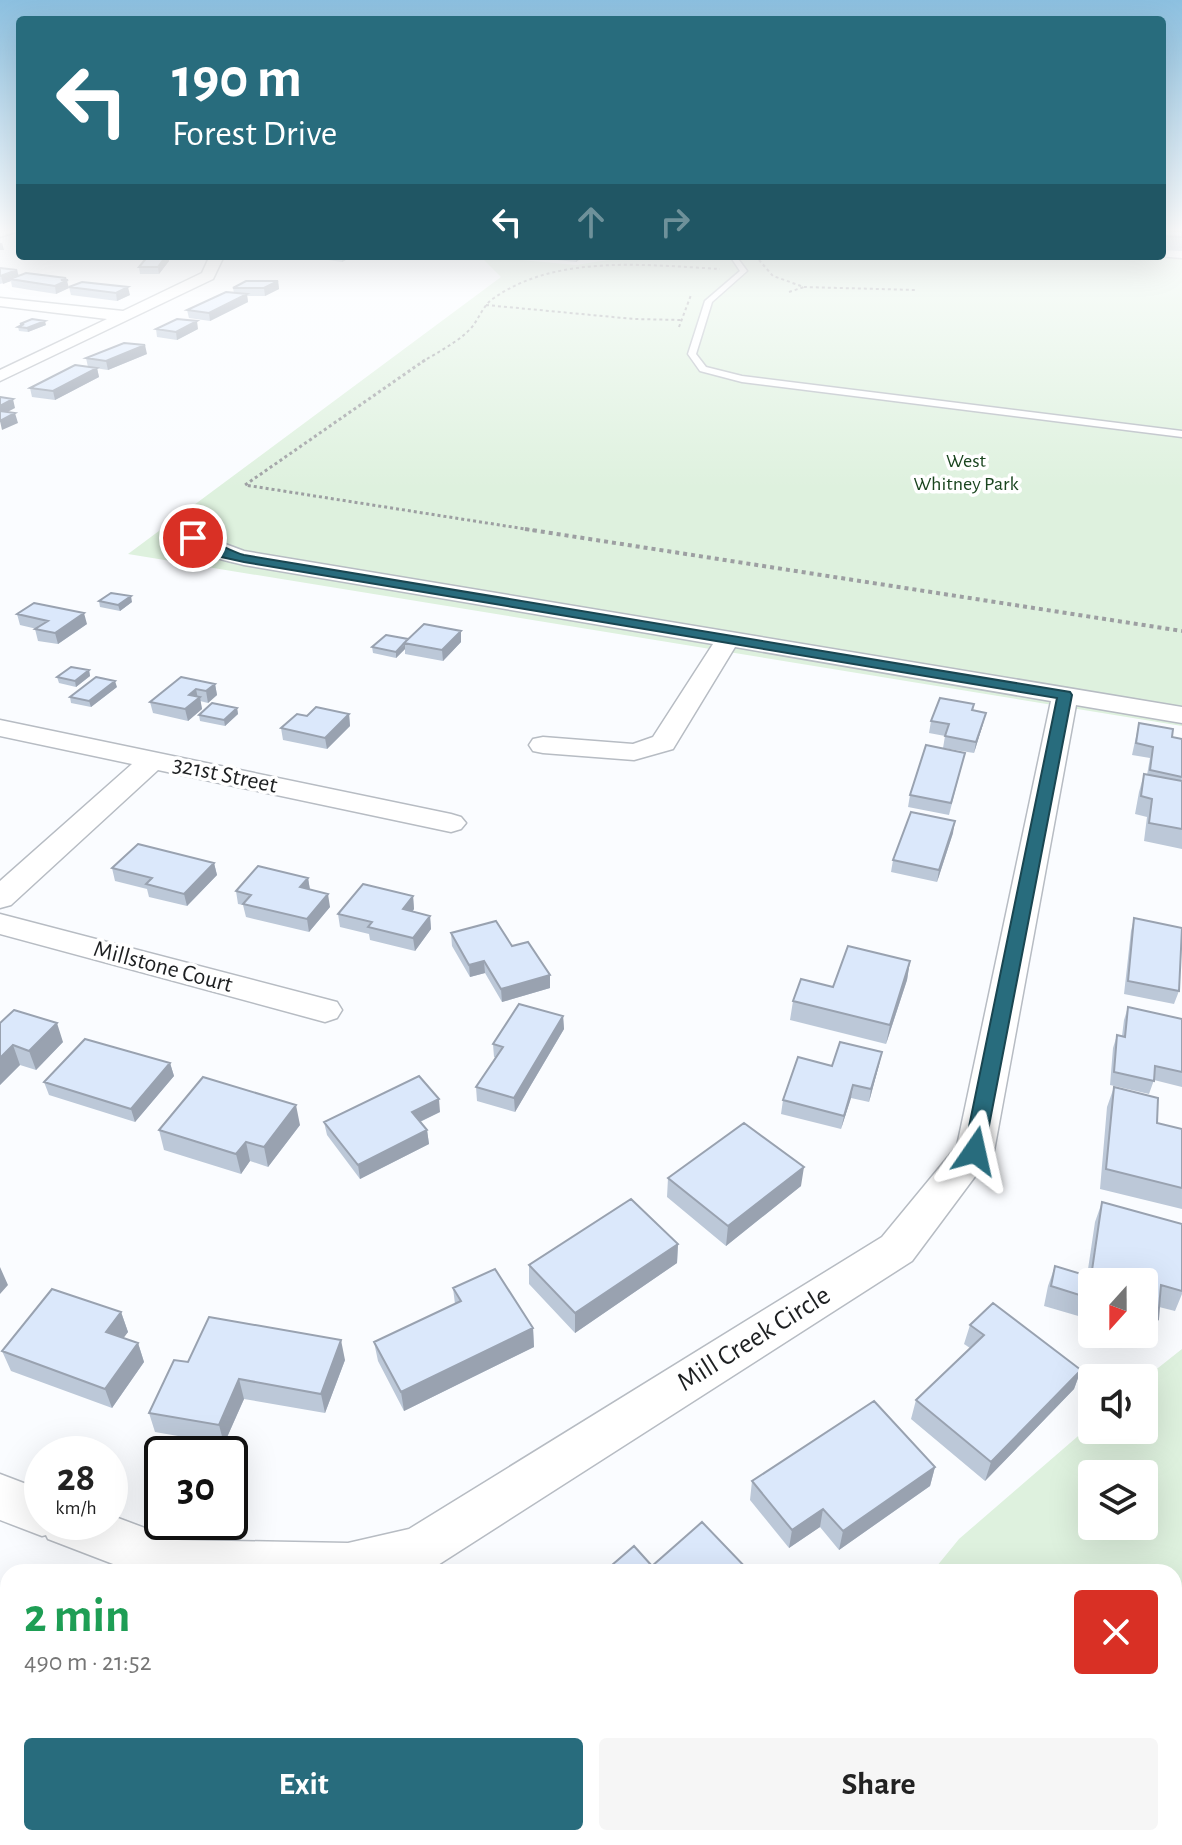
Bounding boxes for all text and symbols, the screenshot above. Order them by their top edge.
icon: left [40,48,144,152]
text: 190 m [172,51,302,107]
text: Forest Drive [172,116,337,152]
icon: left [485,200,529,244]
icon: ahead [569,200,613,244]
icon: right [653,200,697,244]
park label: West Whitney Park [913,451,1019,494]
pin [159,504,227,572]
icon: arrive [171,516,215,560]
street label: 321st Street [171,752,280,798]
street label: Millstone Court [91,937,235,997]
position arrow [933,1109,1017,1193]
north arrow [1078,1268,1158,1348]
map controls [1078,1268,1158,1540]
street label: Mill Creek Circle [673,1281,835,1397]
button: sound [1078,1364,1158,1444]
speed limit sign: 30 [144,1436,248,1540]
text: 28 [57,1458,95,1498]
button: layers [1078,1460,1158,1540]
text: km/h [55,1498,97,1518]
button: close [1074,1590,1158,1674]
text: 2 min [24,1593,131,1641]
text: 490 m · 21:52 [24,1649,152,1675]
button: Exit [24,1738,583,1830]
button: Share [599,1738,1158,1830]

